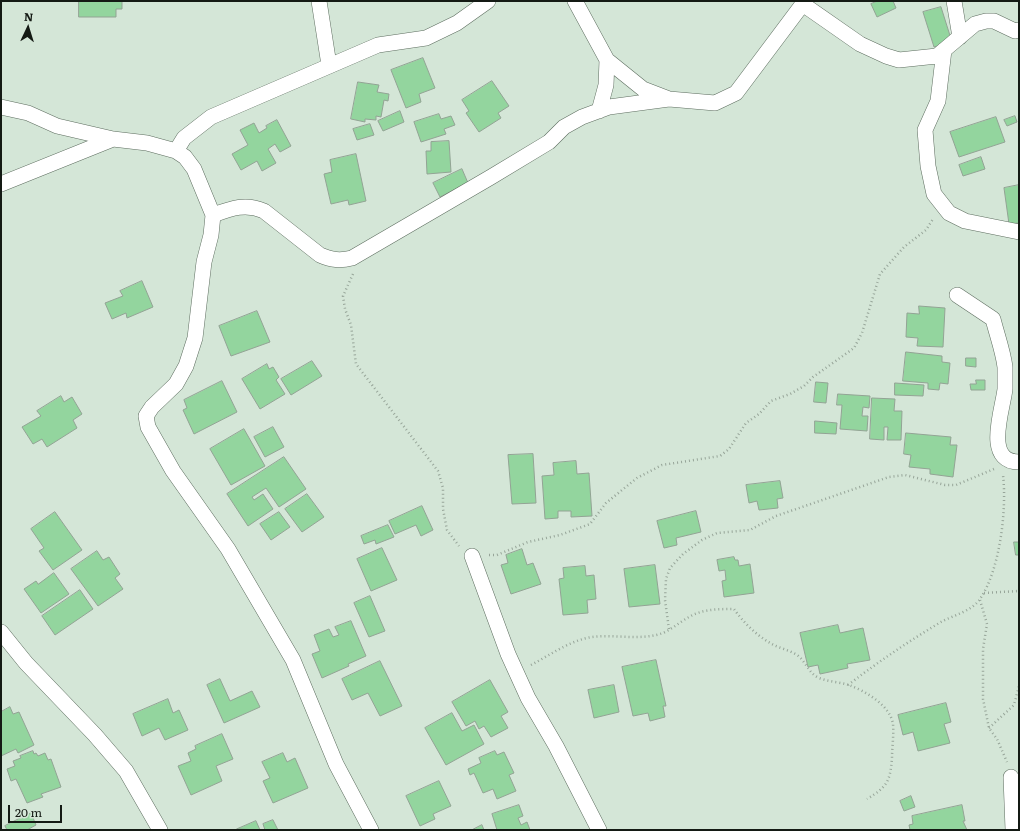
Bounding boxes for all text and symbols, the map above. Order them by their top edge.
north arrow [8,8,48,48]
text: N [24,8,34,24]
scale bar [10,797,64,823]
text: 20 m [15,803,42,821]

